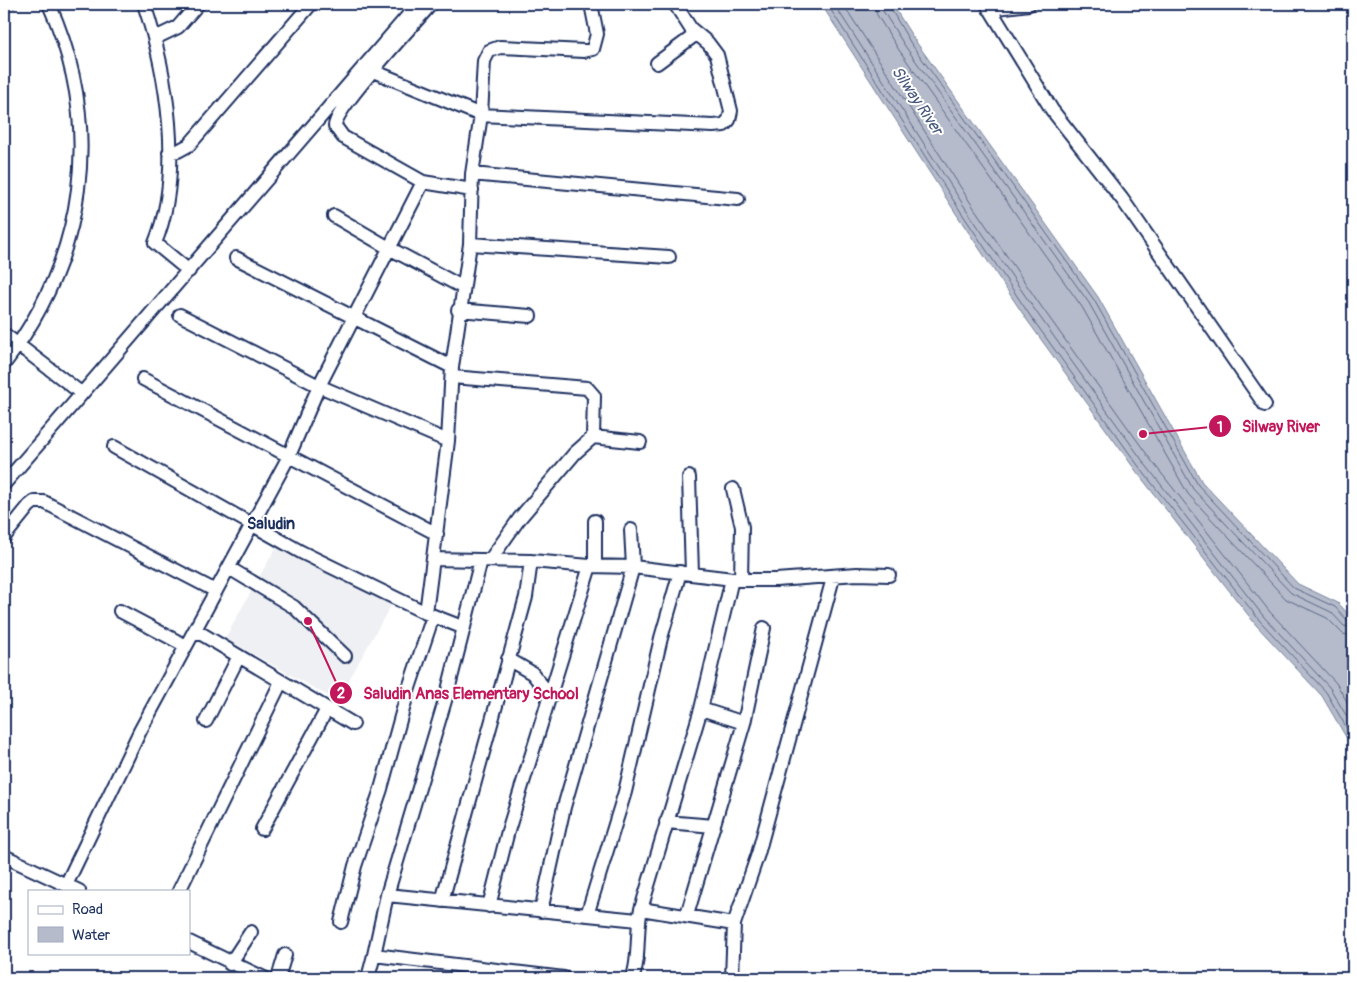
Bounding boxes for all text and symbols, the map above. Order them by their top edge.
water label: Silway River [887,63,949,140]
callout: Silway River [1207,411,1330,442]
text: Silway River [1242,417,1320,437]
text: 1 [1217,418,1223,437]
district label: Saludin [247,514,295,534]
callout: Saludin Anas Elementary School [328,678,589,709]
text: 2 [337,684,345,703]
text: Saludin Anas Elementary School [363,684,579,704]
legend [28,890,190,954]
text: Road [72,900,103,919]
text: Water [72,926,111,945]

